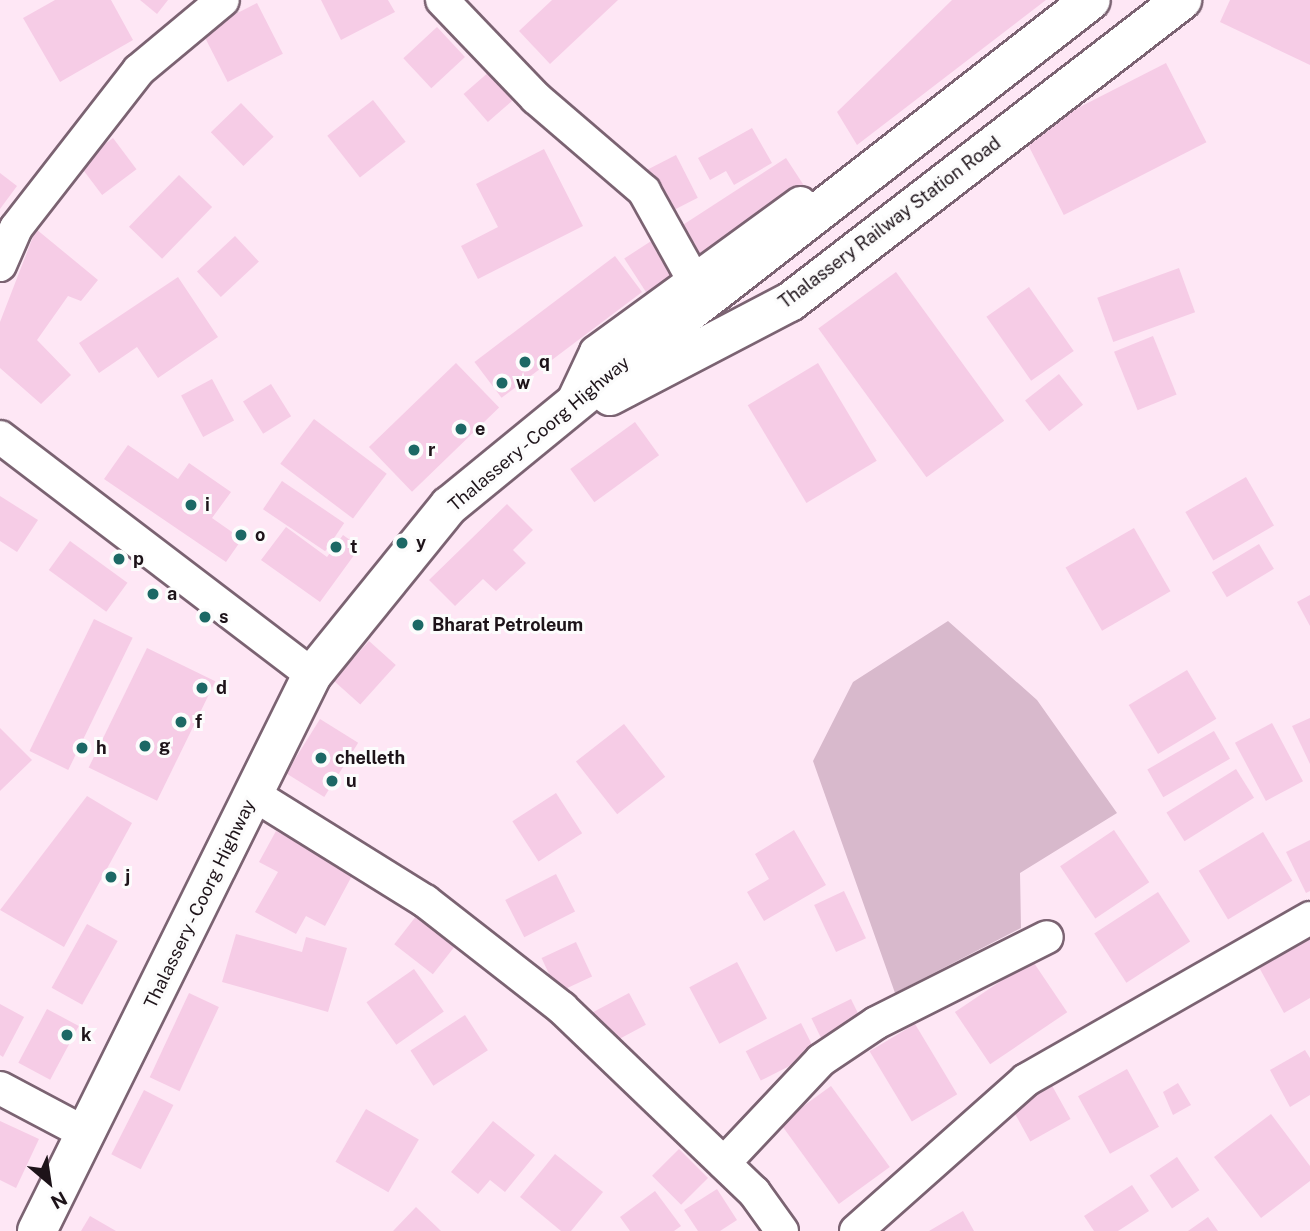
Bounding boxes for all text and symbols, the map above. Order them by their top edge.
street label: Thalassery Railway Station Road [775,132,1005,314]
street label: Thalassery - Coorg Highway [442,350,636,518]
place label: q [539,351,550,373]
marker: q [517,354,533,370]
place label: w [516,372,530,394]
marker: w [494,375,510,391]
place label: e [475,418,485,440]
marker: e [453,421,469,437]
place label: r [428,439,435,461]
marker: r [406,442,422,458]
place label: i [205,494,210,516]
marker: i [183,497,199,513]
place label: o [255,524,265,546]
marker: o [233,527,249,543]
place label: y [416,532,426,554]
marker: y [394,535,410,551]
place label: t [350,536,357,558]
marker: t [328,539,344,555]
place label: p [133,548,144,570]
marker: p [111,551,127,567]
place label: a [167,583,177,605]
marker: a [145,586,161,602]
place label: s [219,606,228,628]
marker: s [197,609,213,625]
place label: Bharat Petroleum [432,614,583,636]
marker: Bharat Petroleum [410,617,426,633]
place label: d [216,677,227,699]
marker: d [194,680,210,696]
place label: f [195,711,202,733]
marker: f [173,714,189,730]
place label: g [159,735,170,757]
place label: h [96,737,107,759]
marker: g [137,738,153,754]
marker: h [74,740,90,756]
place label: chelleth [335,747,405,769]
marker: chelleth [313,750,329,766]
place label: u [346,770,357,792]
marker: u [324,773,340,789]
street label: Thalassery - Coorg Highway [139,794,261,1014]
place label: j [125,866,130,888]
marker: j [103,869,119,885]
place label: k [81,1024,91,1046]
marker: k [59,1027,75,1043]
north arrow [14,1147,84,1217]
text: N [47,1187,71,1214]

